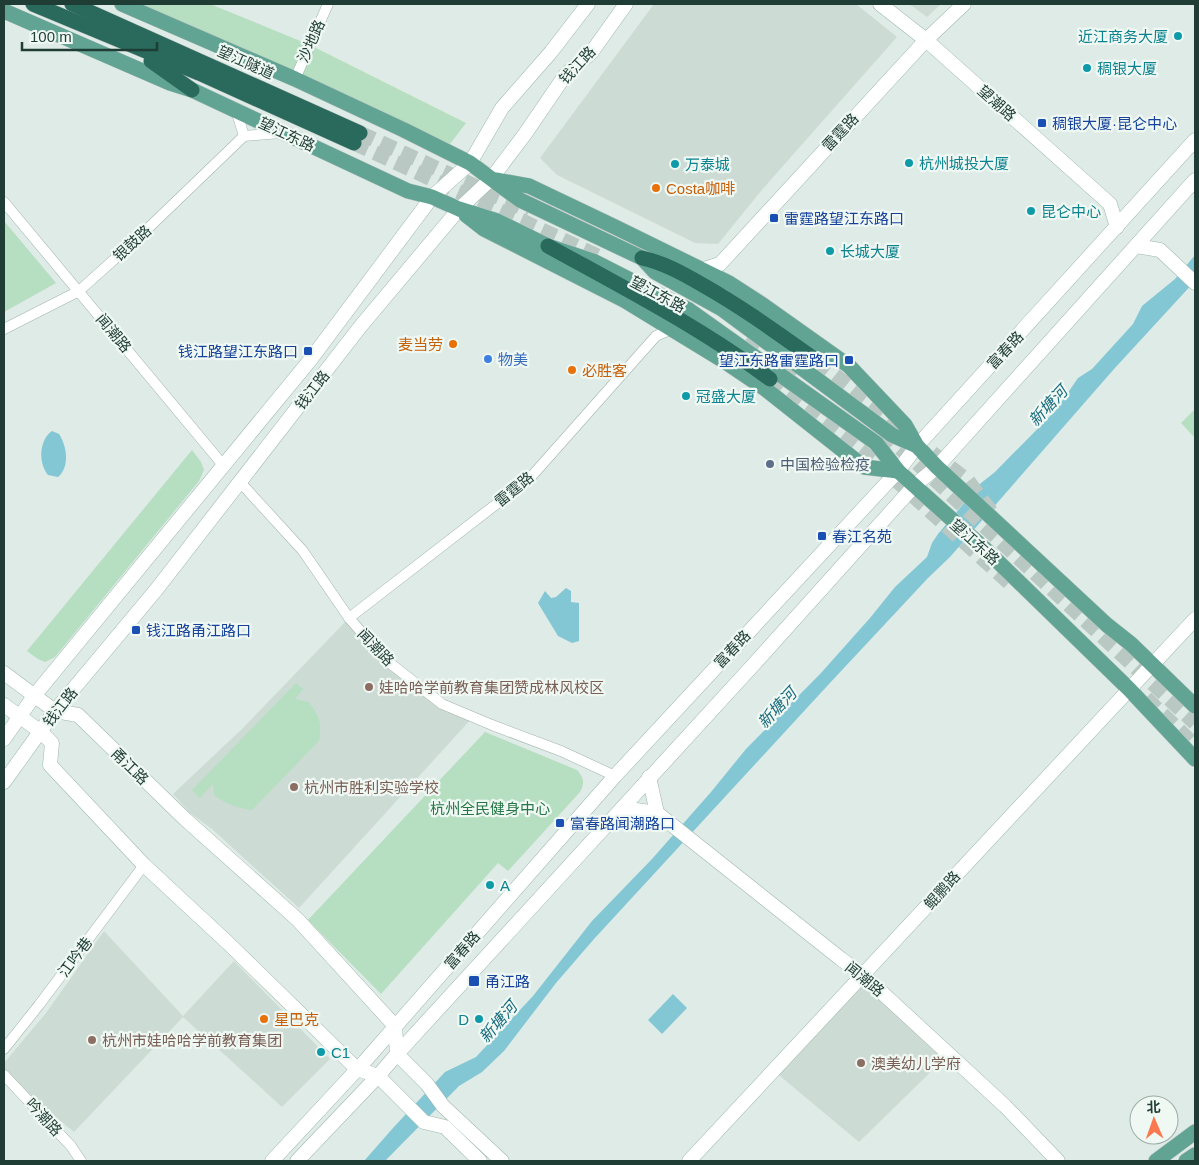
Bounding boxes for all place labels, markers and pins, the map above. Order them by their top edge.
place label: 近江商务大厦 [1078,28,1168,45]
marker: 近江商务大厦 [1172,30,1184,42]
place label: 稠银大厦 [1097,60,1157,77]
marker: 稠银大厦 [1081,62,1093,74]
place label: 稠银大厦·昆仑中心 [1052,115,1177,132]
marker: 稠银大厦·昆仑中心 [1036,117,1048,129]
place label: 杭州城投大厦 [919,155,1009,172]
place label: 万泰城 [685,156,730,173]
marker: 杭州城投大厦 [903,157,915,169]
marker: 万泰城 [669,158,681,170]
place label: Costa咖啡 [666,180,735,197]
marker: Costa咖啡 [650,182,662,194]
place label: 昆仑中心 [1041,203,1101,220]
marker: 昆仑中心 [1025,205,1037,217]
place label: 雷霆路望江东路口 [784,210,904,227]
marker: 雷霆路望江东路口 [768,212,780,224]
place label: 长城大厦 [840,243,900,260]
marker: 长城大厦 [824,245,836,257]
place label: 麦当劳 [398,336,443,353]
marker: 麦当劳 [447,338,459,350]
place label: 钱江路望江东路口 [178,343,298,360]
marker: 钱江路望江东路口 [302,345,314,357]
place label: 物美 [498,351,528,368]
place label: 望江东路雷霆路口 [719,352,839,369]
marker: 物美 [482,353,494,365]
marker: 望江东路雷霆路口 [843,354,855,366]
place label: 必胜客 [582,362,627,379]
marker: 必胜客 [566,364,578,376]
place label: 冠盛大厦 [696,388,756,405]
marker: 冠盛大厦 [680,390,692,402]
place label: 中国检验检疫 [780,456,870,473]
marker: 中国检验检疫 [764,458,776,470]
place label: 春江名苑 [832,528,892,545]
marker: 春江名苑 [816,530,828,542]
place label: 钱江路甬江路口 [146,622,251,639]
marker: 钱江路甬江路口 [130,624,142,636]
place label: 娃哈哈学前教育集团赞成林风校区 [379,679,604,696]
marker: 娃哈哈学前教育集团赞成林风校区 [363,681,375,693]
place label: 杭州市胜利实验学校 [304,779,439,796]
marker: 杭州市胜利实验学校 [288,781,300,793]
place label: 富春路闻潮路口 [570,815,675,832]
marker: 富春路闻潮路口 [554,817,566,829]
place label: A [500,877,510,894]
marker: A [484,879,496,891]
place label: 甬江路 [485,973,530,990]
marker: 甬江路 [467,974,481,988]
place label: 星巴克 [274,1011,319,1028]
place label: D [458,1011,469,1028]
marker: 星巴克 [258,1013,270,1025]
marker: D [473,1013,485,1025]
place label: 杭州市娃哈哈学前教育集团 [102,1032,282,1049]
marker: 杭州市娃哈哈学前教育集团 [86,1034,98,1046]
place label: C1 [331,1044,350,1061]
marker: C1 [315,1046,327,1058]
place label: 澳美幼儿学府 [871,1055,961,1072]
marker: 澳美幼儿学府 [855,1057,867,1069]

